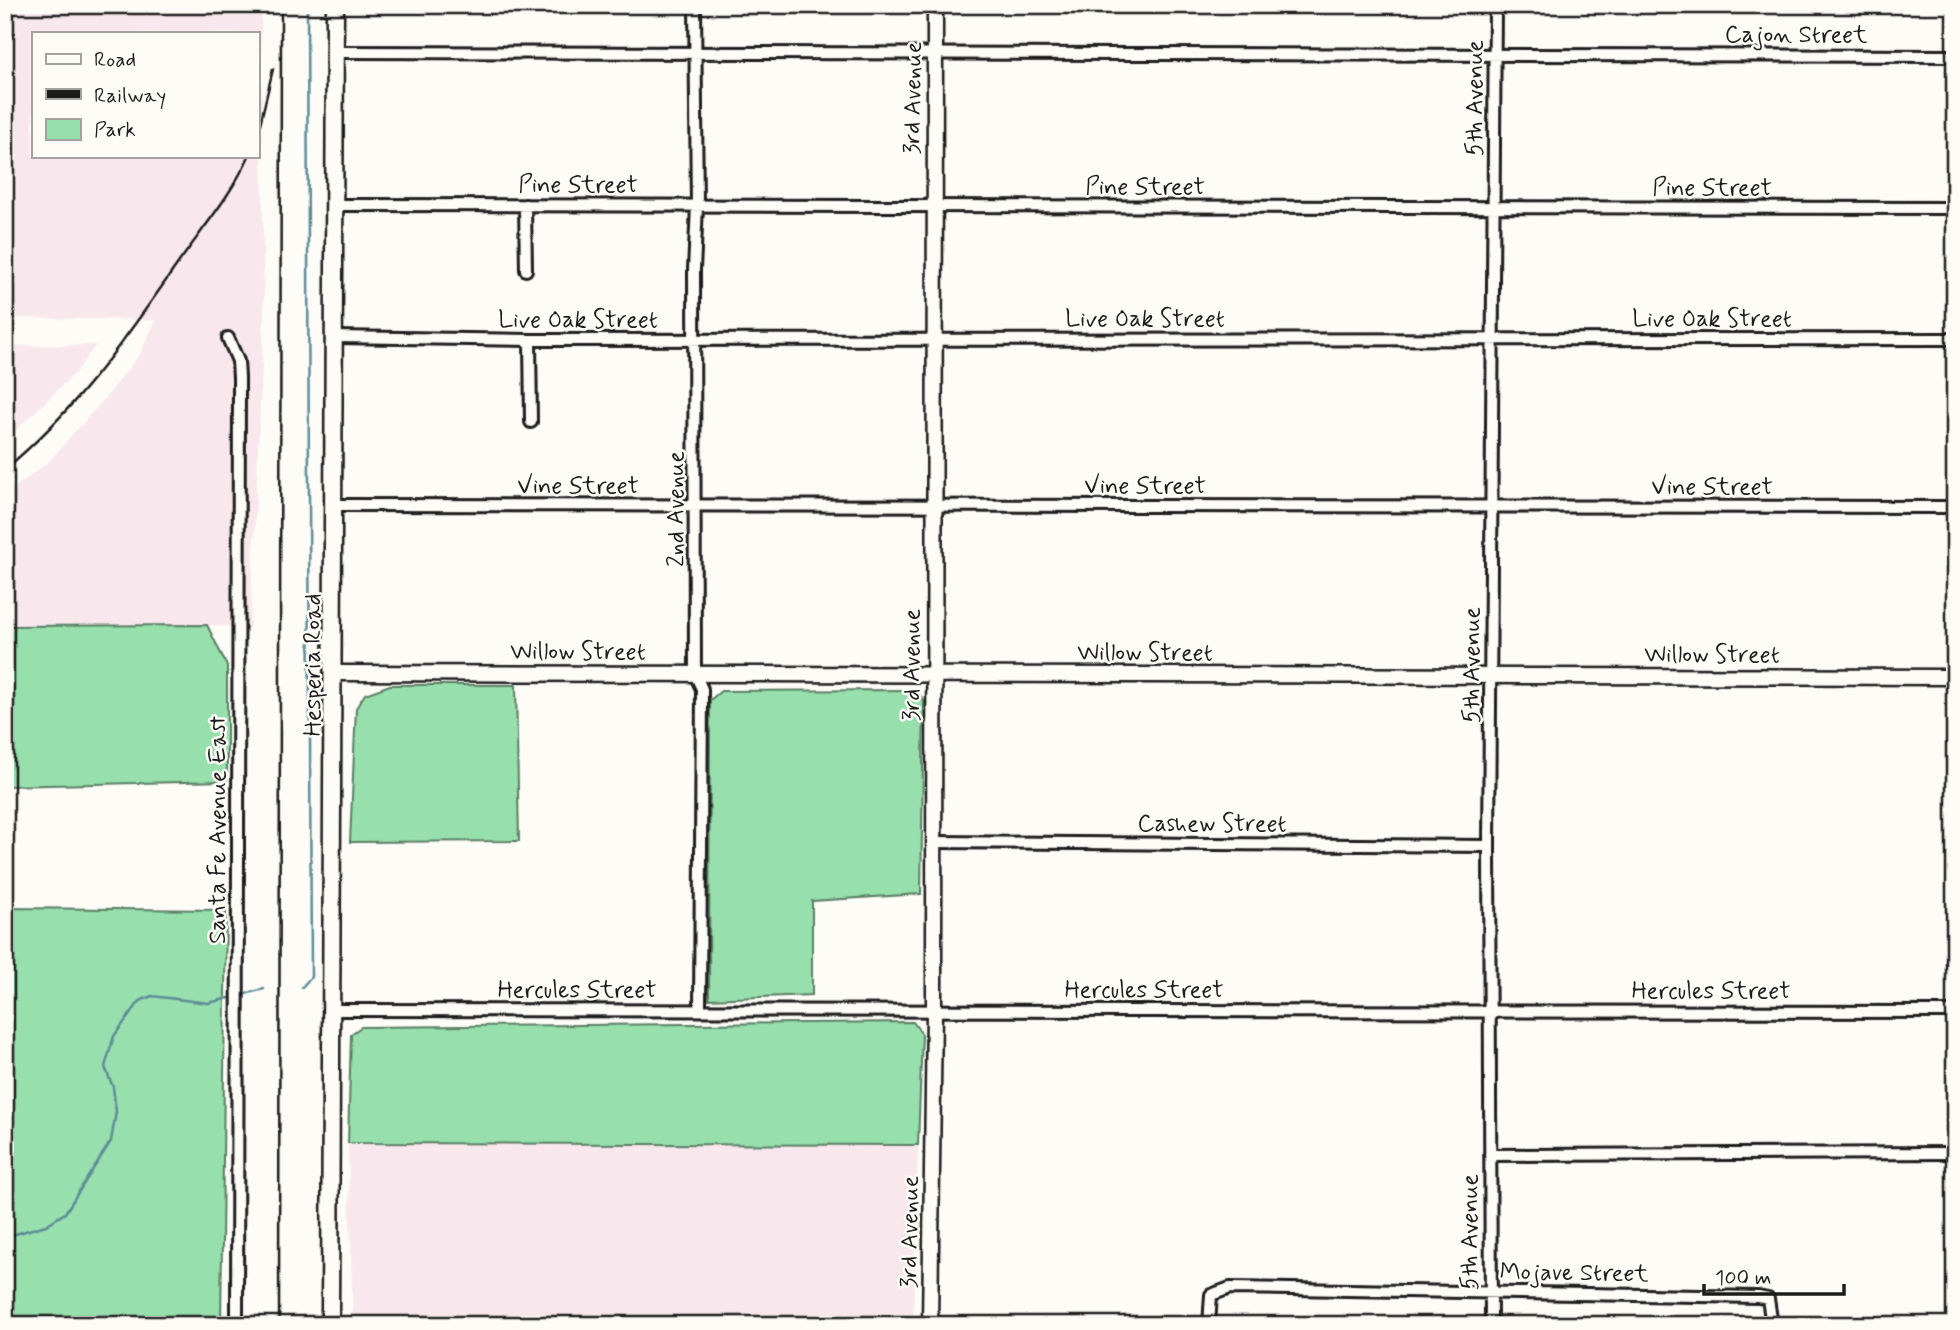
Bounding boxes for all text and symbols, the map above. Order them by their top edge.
street label: Cajon Street [1725,20,1867,51]
legend [32,32,259,158]
street label: 5th Avenue [1460,40,1491,156]
street label: 3rd Avenue [897,41,930,155]
text: Road [94,46,136,74]
text: Railway [94,82,166,110]
text: Park [94,116,136,144]
street label: Pine Street [518,170,638,201]
street label: Pine Street [1085,172,1205,203]
street label: Pine Street [1652,173,1772,204]
street label: Live Oak Street [1065,304,1225,335]
street label: Live Oak Street [1632,304,1792,335]
street label: Live Oak Street [498,305,658,336]
street label: 2nd Avenue [661,451,692,567]
street label: Vine Street [517,471,639,502]
street label: Vine Street [1084,471,1206,502]
street label: Vine Street [1651,472,1773,503]
street label: Hesperia Road [298,594,329,736]
street label: 5th Avenue [1457,607,1488,723]
street label: 3rd Avenue [897,608,928,721]
street label: Willow Street [510,637,646,668]
street label: Willow Street [1077,638,1213,669]
street label: Willow Street [1644,640,1780,671]
street label: Santa Fe Avenue East [203,715,234,944]
street label: Cashew Street [1138,809,1286,840]
street label: Hercules Street [497,975,657,1006]
street label: Hercules Street [1064,975,1224,1006]
street label: Hercules Street [1631,976,1791,1007]
street label: 5th Avenue [1455,1174,1486,1290]
street label: 3rd Avenue [894,1175,927,1289]
scale bar [1704,1253,1844,1297]
street label: Mojave Street [1499,1257,1649,1290]
text: 100 m [1715,1264,1771,1292]

